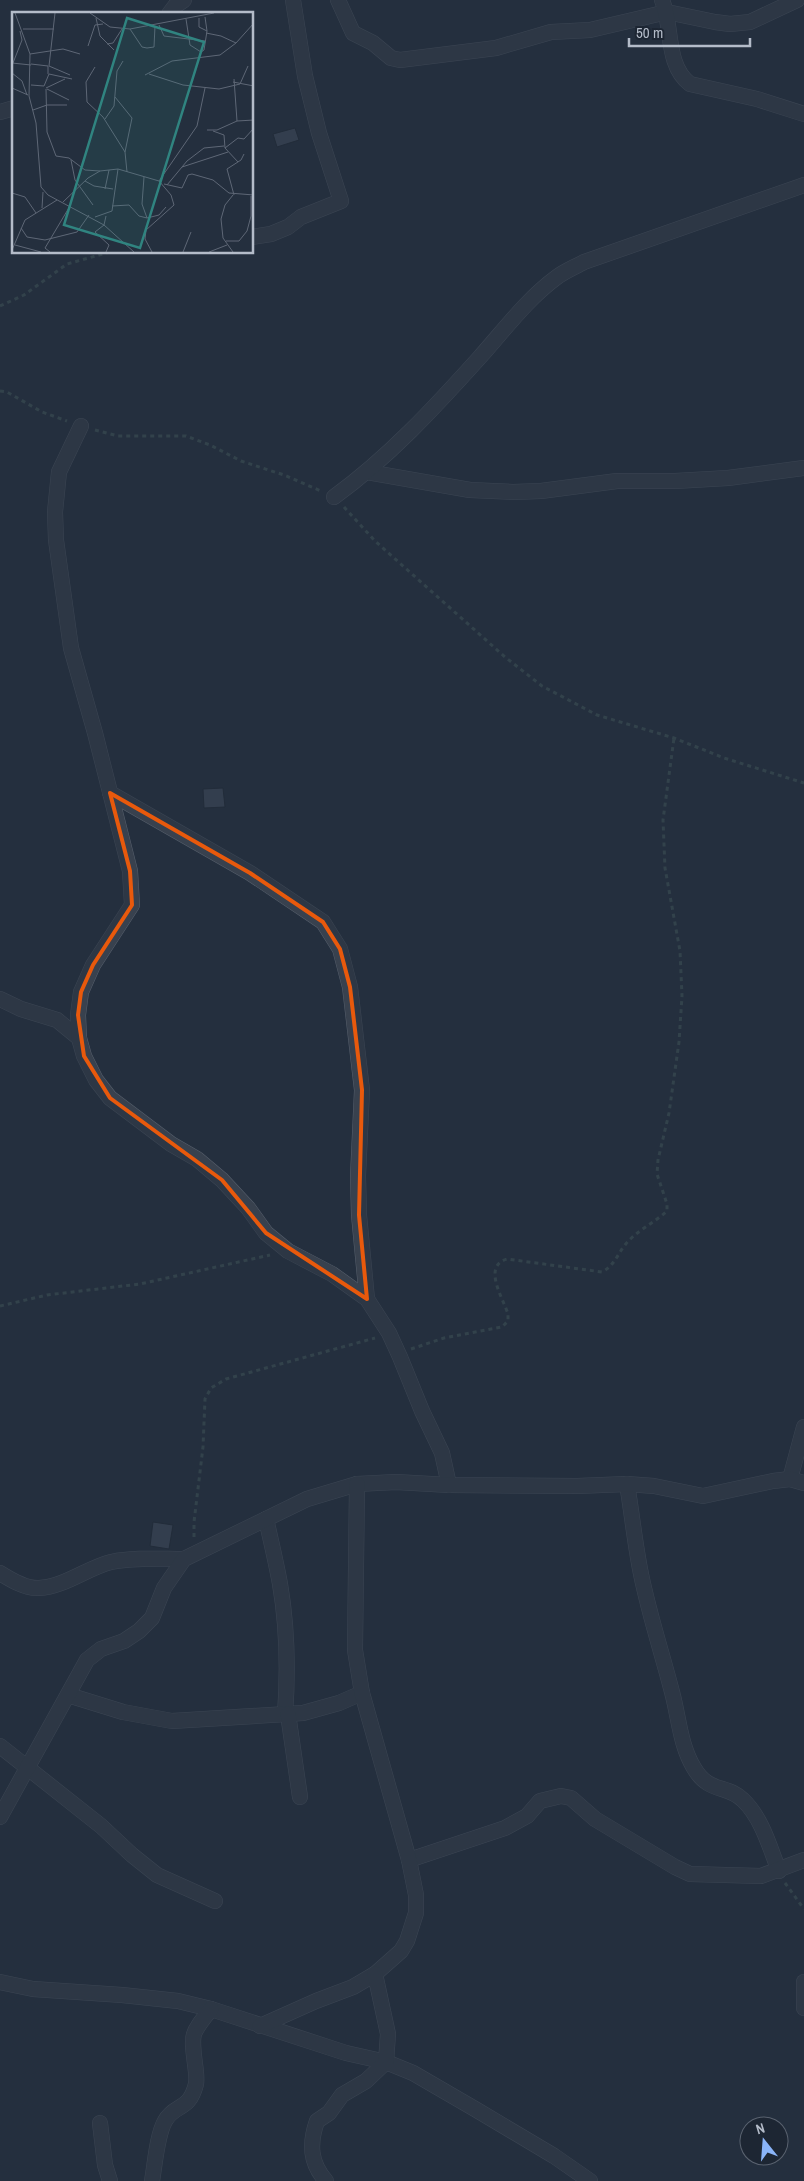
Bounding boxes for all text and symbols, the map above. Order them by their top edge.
inset map [12,12,254,254]
scale bar [629,15,750,47]
text: 50 m [636,22,663,43]
north arrow [739,2116,789,2166]
text: N [754,2119,767,2138]

